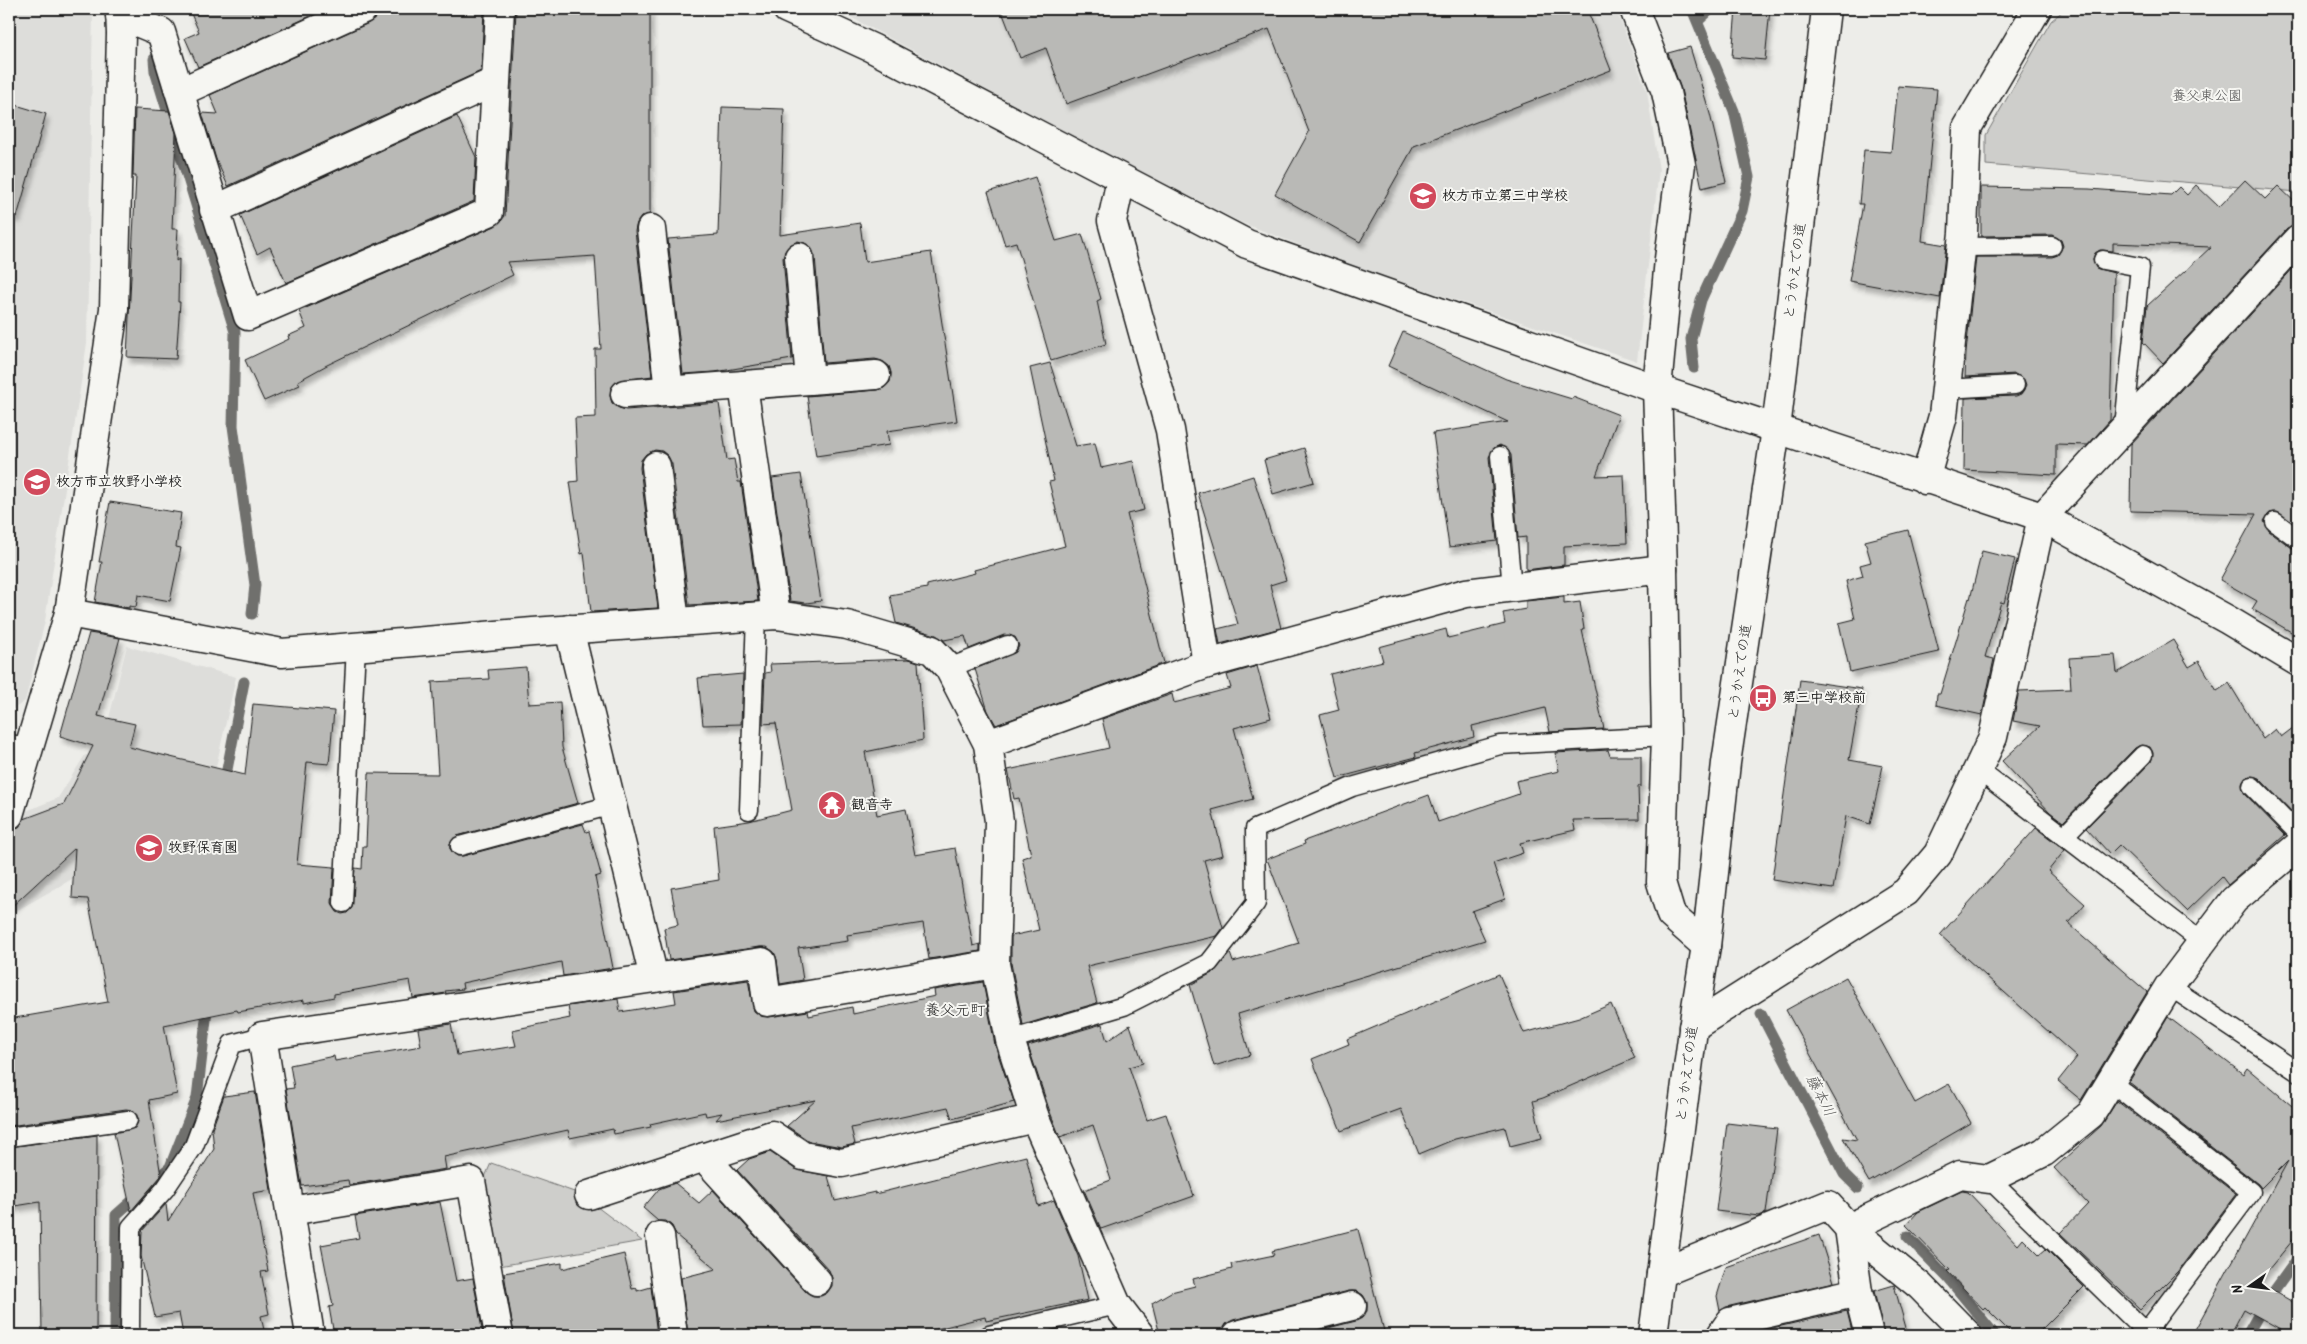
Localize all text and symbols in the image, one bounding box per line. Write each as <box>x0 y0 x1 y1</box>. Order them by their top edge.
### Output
park label: 養父東公園 <box>2172 85 2242 107</box>
school or university icon: 枚方市立第三中学校 <box>1408 181 1438 211</box>
place label: 枚方市立第三中学校 <box>1442 185 1568 207</box>
street label: とうかえでの道 <box>1778 222 1812 320</box>
school or university icon: 枚方市立牧野小学校 <box>22 467 52 497</box>
place label: 枚方市立牧野小学校 <box>56 471 182 493</box>
street label: とうかえでの道 <box>1722 622 1758 722</box>
bus stop icon: 第三中学校前 <box>1748 683 1778 713</box>
place label: 第三中学校前 <box>1782 687 1866 709</box>
temple icon: 観音寺 <box>817 790 847 820</box>
place label: 観音寺 <box>851 794 893 816</box>
school or university icon: 牧野保育園 <box>134 833 164 863</box>
place label: 牧野保育園 <box>168 837 238 859</box>
district label: 養父元町 <box>925 999 986 1023</box>
street label: とうかえでの道 <box>1670 1025 1704 1123</box>
water label: 藤本川 <box>1799 1070 1841 1122</box>
north arrow <box>2224 1262 2274 1312</box>
text: N <box>2227 1282 2250 1296</box>

